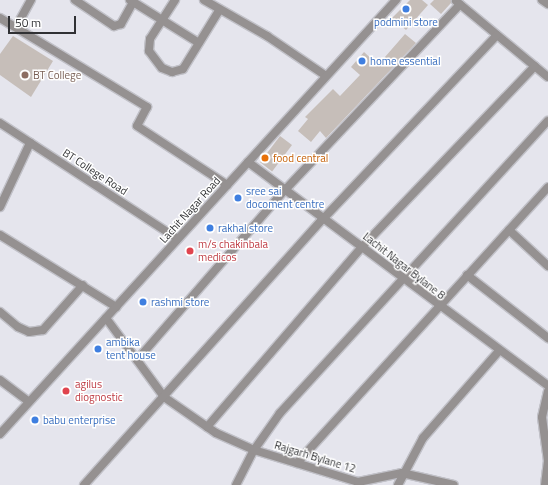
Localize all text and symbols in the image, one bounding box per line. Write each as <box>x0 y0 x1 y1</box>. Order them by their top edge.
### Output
marker: podmini store <box>401 4 411 14</box>
scale bar <box>10 8 78 34</box>
text: 50 m <box>15 13 41 32</box>
place label: podmini store <box>374 15 438 29</box>
place label: home essential <box>370 54 440 68</box>
marker: home essential <box>357 56 367 66</box>
place label: BT College <box>33 68 81 82</box>
marker: BT College <box>20 70 30 80</box>
street label: BT College Road <box>60 146 130 198</box>
place label: food central <box>273 151 328 165</box>
marker: food central <box>260 153 270 163</box>
street label: Lachit Nagar Road <box>157 174 223 246</box>
place label: sree sai docoment centre <box>246 185 324 211</box>
marker: sree sai docoment centre <box>233 193 243 203</box>
place label: rakhal store <box>218 221 273 235</box>
marker: rakhal store <box>205 223 215 233</box>
street label: Lachit Nagar Bylane 8 <box>360 230 448 302</box>
place label: m/s chakinbala medicos <box>198 238 268 264</box>
marker: m/s chakinbala medicos <box>185 246 195 256</box>
place label: rashmi store <box>151 295 209 309</box>
marker: rashmi store <box>138 297 148 307</box>
place label: ambika tent house <box>106 336 156 362</box>
marker: ambika tent house <box>93 344 103 354</box>
place label: agilus diognostic <box>75 378 123 404</box>
marker: agilus diognostic <box>60 385 72 397</box>
place label: babu enterprise <box>43 413 116 427</box>
marker: babu enterprise <box>30 415 40 425</box>
street label: Rajgarh Bylane 12 <box>273 438 357 476</box>

